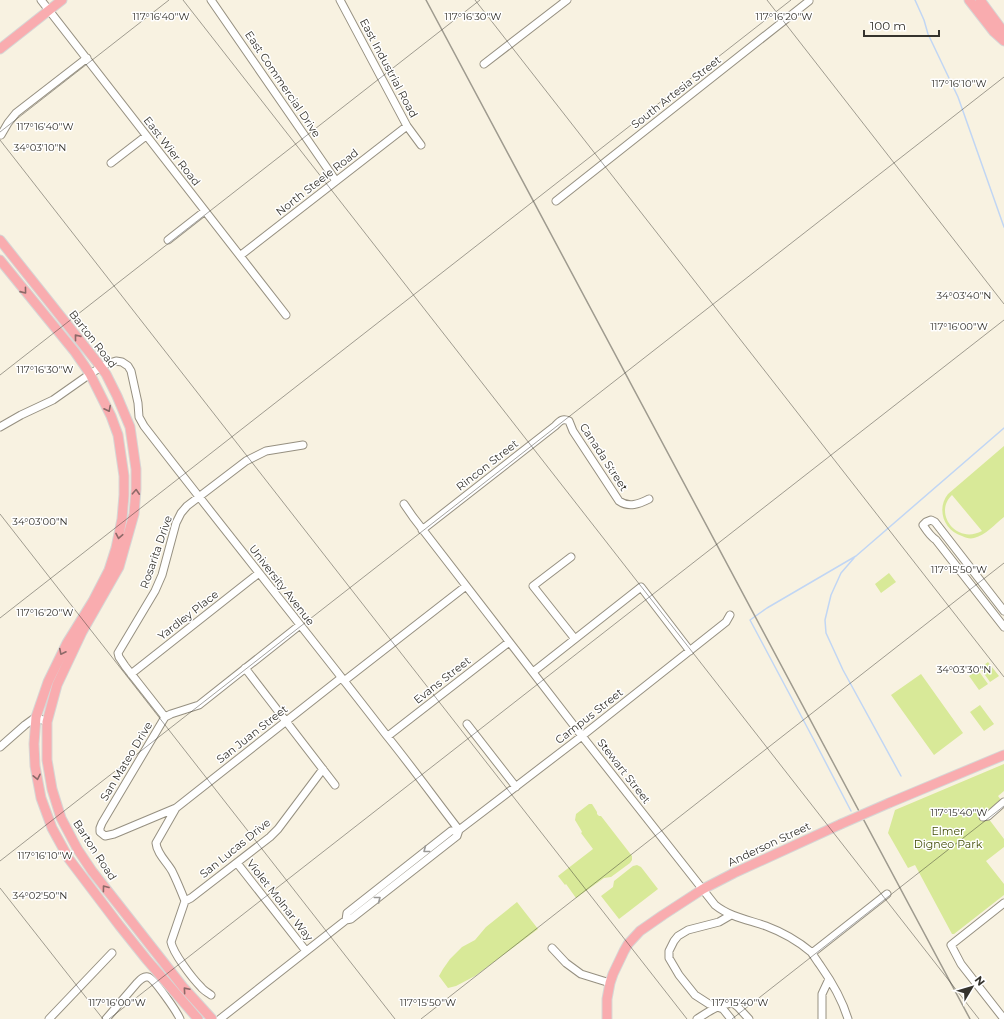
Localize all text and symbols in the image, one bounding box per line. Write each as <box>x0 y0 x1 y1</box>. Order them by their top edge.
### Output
text: 117°16'40"W <box>132 10 190 23</box>
text: 117°16'30"W <box>445 10 501 23</box>
text: 117°16'20"W <box>756 10 812 23</box>
scale bar <box>864 12 939 38</box>
street label: East Industrial Road <box>357 16 421 120</box>
text: 100 m <box>870 18 906 33</box>
street label: East Commercial Drive <box>242 28 324 140</box>
street label: South Artesia Street <box>628 52 724 131</box>
text: 117°16'10"W <box>931 77 987 90</box>
street label: East Wier Road <box>141 114 203 188</box>
text: 117°16'40"W <box>16 120 74 133</box>
text: 34°03'10"N <box>14 141 66 154</box>
street label: North Steele Road <box>273 145 361 219</box>
one-way arrow <box>20 286 27 293</box>
text: 34°03'40"N <box>936 289 992 302</box>
street label: Barton Road <box>66 307 120 371</box>
text: 117°16'00"W <box>930 320 988 333</box>
one-way arrow <box>74 334 81 342</box>
text: 117°16'30"W <box>17 363 73 376</box>
one-way arrow <box>103 405 110 412</box>
street label: Canada Street <box>577 420 631 494</box>
street label: Rincon Street <box>453 436 521 494</box>
one-way arrow <box>131 489 140 495</box>
street label: Rosarita Drive <box>137 513 175 590</box>
text: 34°03'00"N <box>12 515 68 528</box>
one-way arrow <box>115 533 123 539</box>
street label: University Avenue <box>246 542 318 628</box>
text: 117°15'50"W <box>931 563 987 576</box>
street label: Yardley Place <box>155 587 221 643</box>
text: 117°16'20"W <box>17 606 73 619</box>
one-way arrow <box>59 648 67 656</box>
street label: Evans Street <box>411 653 474 707</box>
text: 34°03'30"N <box>937 663 991 676</box>
street label: Campus Street <box>552 685 626 747</box>
street label: San Juan Street <box>214 702 291 766</box>
street label: San Mateo Drive <box>97 718 155 803</box>
street label: Stewart Street <box>594 736 654 807</box>
one-way arrow <box>32 774 40 780</box>
text: 117°15'40"W <box>931 806 987 819</box>
street label: San Lucas Drive <box>197 815 274 881</box>
street label: Barton Road <box>70 817 120 883</box>
street label: Anderson Street <box>725 818 813 869</box>
park label: Elmer Digneo Park <box>914 824 983 851</box>
one-way arrow <box>424 845 431 852</box>
text: 117°16'10"W <box>17 849 73 862</box>
street label: Violet Molnar Way <box>244 856 316 944</box>
one-way arrow <box>103 885 110 892</box>
text: 34°02'50"N <box>13 889 67 902</box>
one-way arrow <box>373 896 380 903</box>
north arrow <box>952 967 992 1007</box>
text: N <box>972 973 988 989</box>
one-way arrow <box>183 987 190 995</box>
text: 117°16'00"W <box>88 996 146 1009</box>
text: 117°15'50"W <box>400 996 456 1009</box>
text: 117°15'40"W <box>712 996 768 1009</box>

